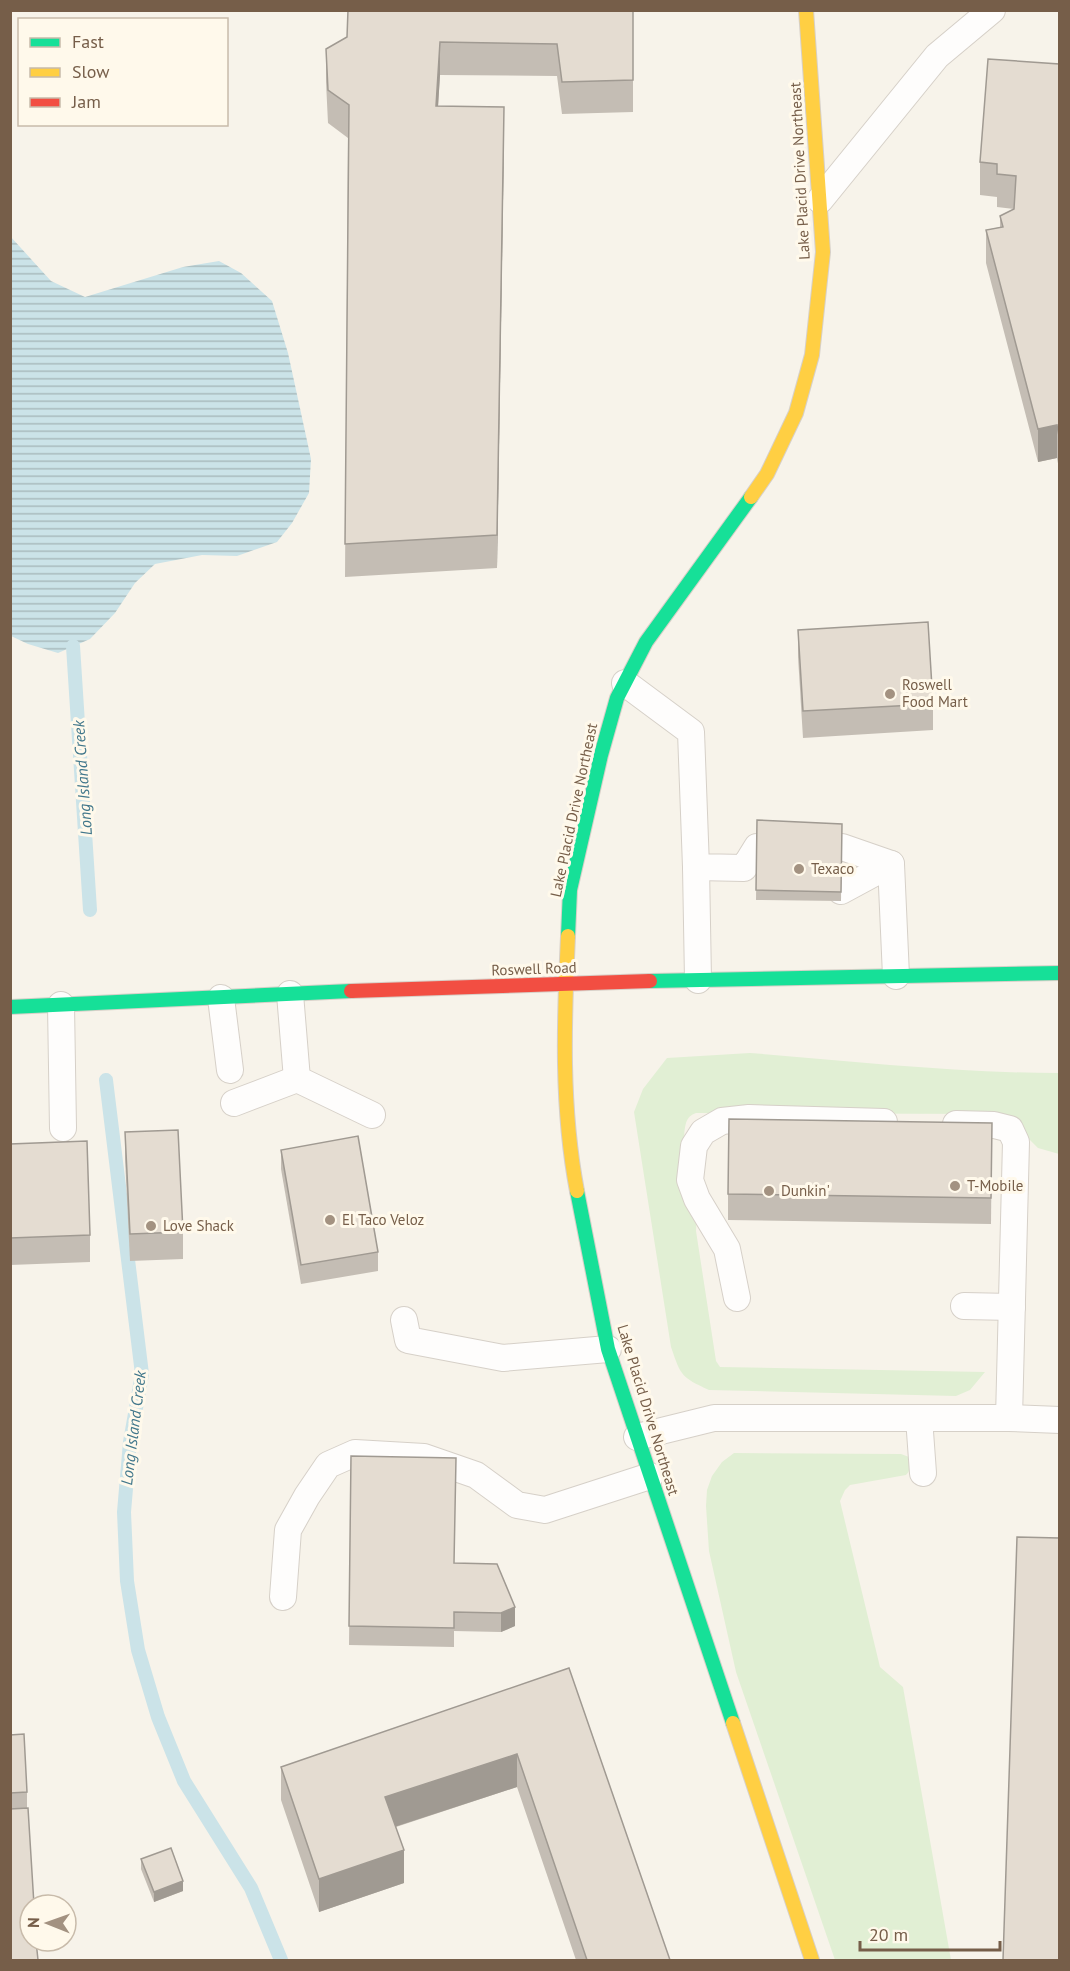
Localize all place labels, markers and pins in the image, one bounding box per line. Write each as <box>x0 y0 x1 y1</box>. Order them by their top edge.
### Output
place label: Roswell Food Mart <box>902 675 968 711</box>
marker: Roswell Food Mart <box>883 687 897 701</box>
place label: Texaco <box>811 859 854 878</box>
marker: Texaco <box>792 862 806 876</box>
place label: T-Mobile <box>967 1176 1024 1195</box>
marker: T-Mobile <box>948 1179 962 1193</box>
place label: Dunkin' <box>781 1181 830 1200</box>
marker: Dunkin' <box>762 1184 776 1198</box>
place label: El Taco Veloz <box>342 1210 424 1229</box>
marker: El Taco Veloz <box>323 1213 337 1227</box>
place label: Love Shack <box>163 1216 235 1235</box>
marker: Love Shack <box>144 1219 158 1233</box>

